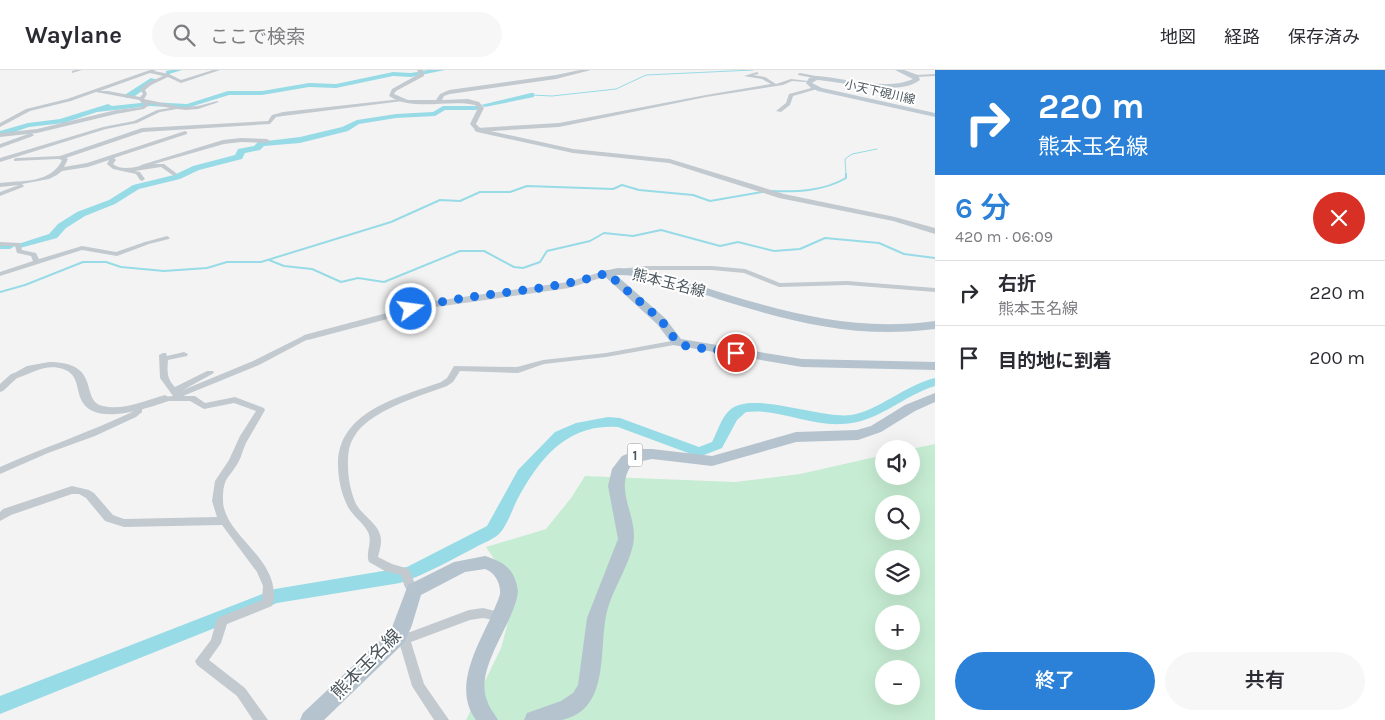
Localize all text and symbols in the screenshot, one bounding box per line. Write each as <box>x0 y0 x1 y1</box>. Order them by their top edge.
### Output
search box <box>152 12 502 57</box>
text: Waylane <box>25 21 122 49</box>
icon: search <box>170 21 198 49</box>
text: ここで検索 <box>210 26 305 48</box>
text: 地図 <box>1160 26 1196 48</box>
text: 経路 <box>1224 26 1260 48</box>
text: 保存済み <box>1288 26 1360 48</box>
street label: 小天下硯川線 <box>843 77 917 107</box>
text: 220 m <box>1038 86 1145 127</box>
icon: right <box>955 90 1020 155</box>
text: 熊本玉名線 <box>1038 134 1148 160</box>
text: 6 分 <box>955 190 1010 226</box>
button: close <box>1313 192 1365 244</box>
text: 420 m · 06:09 <box>955 227 1053 246</box>
street label: 熊本玉名線 <box>630 265 708 301</box>
text: 右折 <box>998 273 1036 295</box>
icon: right <box>955 279 983 307</box>
position arrow <box>384 282 436 334</box>
text: 220 m <box>1309 282 1365 304</box>
text: 熊本玉名線 <box>998 299 1078 318</box>
pin <box>715 332 757 374</box>
icon: arrive <box>722 339 750 367</box>
icon: arrive <box>955 344 983 372</box>
text: 200 m <box>1309 347 1365 369</box>
text: 目的地に到着 <box>998 350 1112 372</box>
map controls <box>875 440 920 705</box>
button: sound <box>875 440 920 485</box>
road number: 1 <box>628 444 642 466</box>
button: search <box>875 495 920 540</box>
button: layers <box>875 550 920 595</box>
button: + <box>875 605 920 650</box>
street label: 熊本玉名線 <box>326 624 406 704</box>
button: 終了 <box>955 652 1155 710</box>
button: 共有 <box>1165 652 1365 710</box>
button: − <box>875 660 920 705</box>

